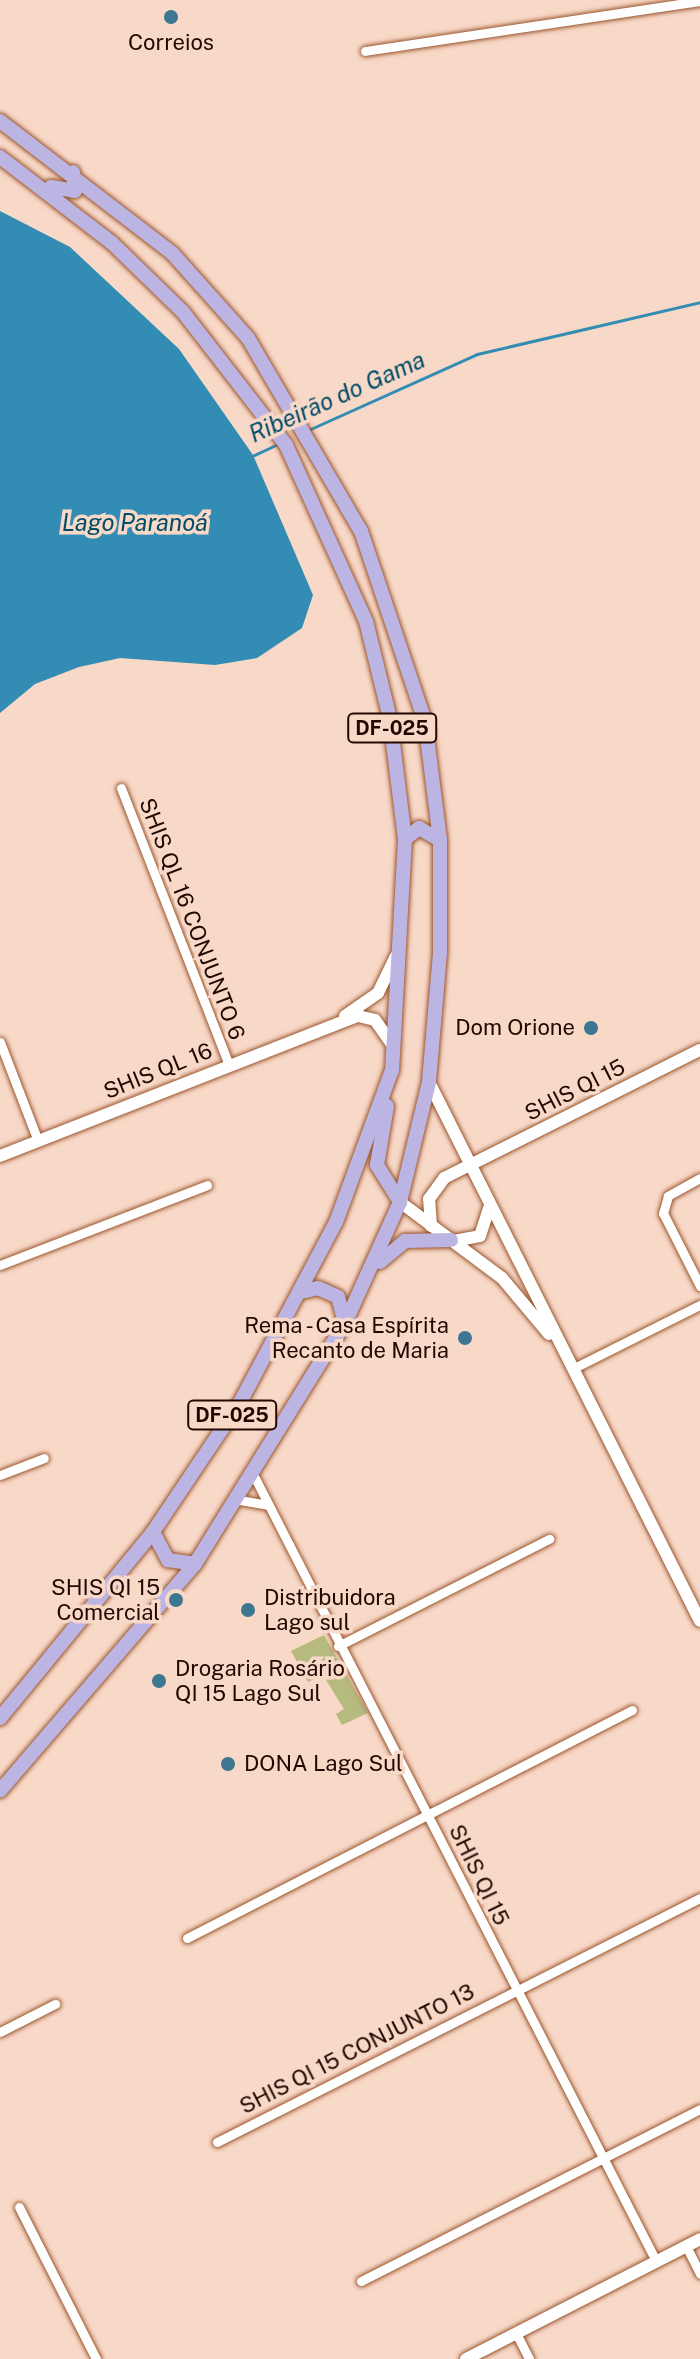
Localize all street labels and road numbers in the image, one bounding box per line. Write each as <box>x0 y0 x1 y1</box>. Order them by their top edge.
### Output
road number: DF-025 <box>346 712 438 744</box>
street label: SHIS QL 16 CONJUNTO 6 <box>134 794 250 1044</box>
street label: SHIS QL 16 <box>100 1037 216 1105</box>
street label: SHIS QI 15 <box>520 1054 630 1126</box>
road number: DF-025 <box>186 1399 278 1431</box>
street label: SHIS QI 15 <box>443 1820 515 1930</box>
street label: SHIS QI 15 CONJUNTO 13 <box>235 1978 479 2120</box>

